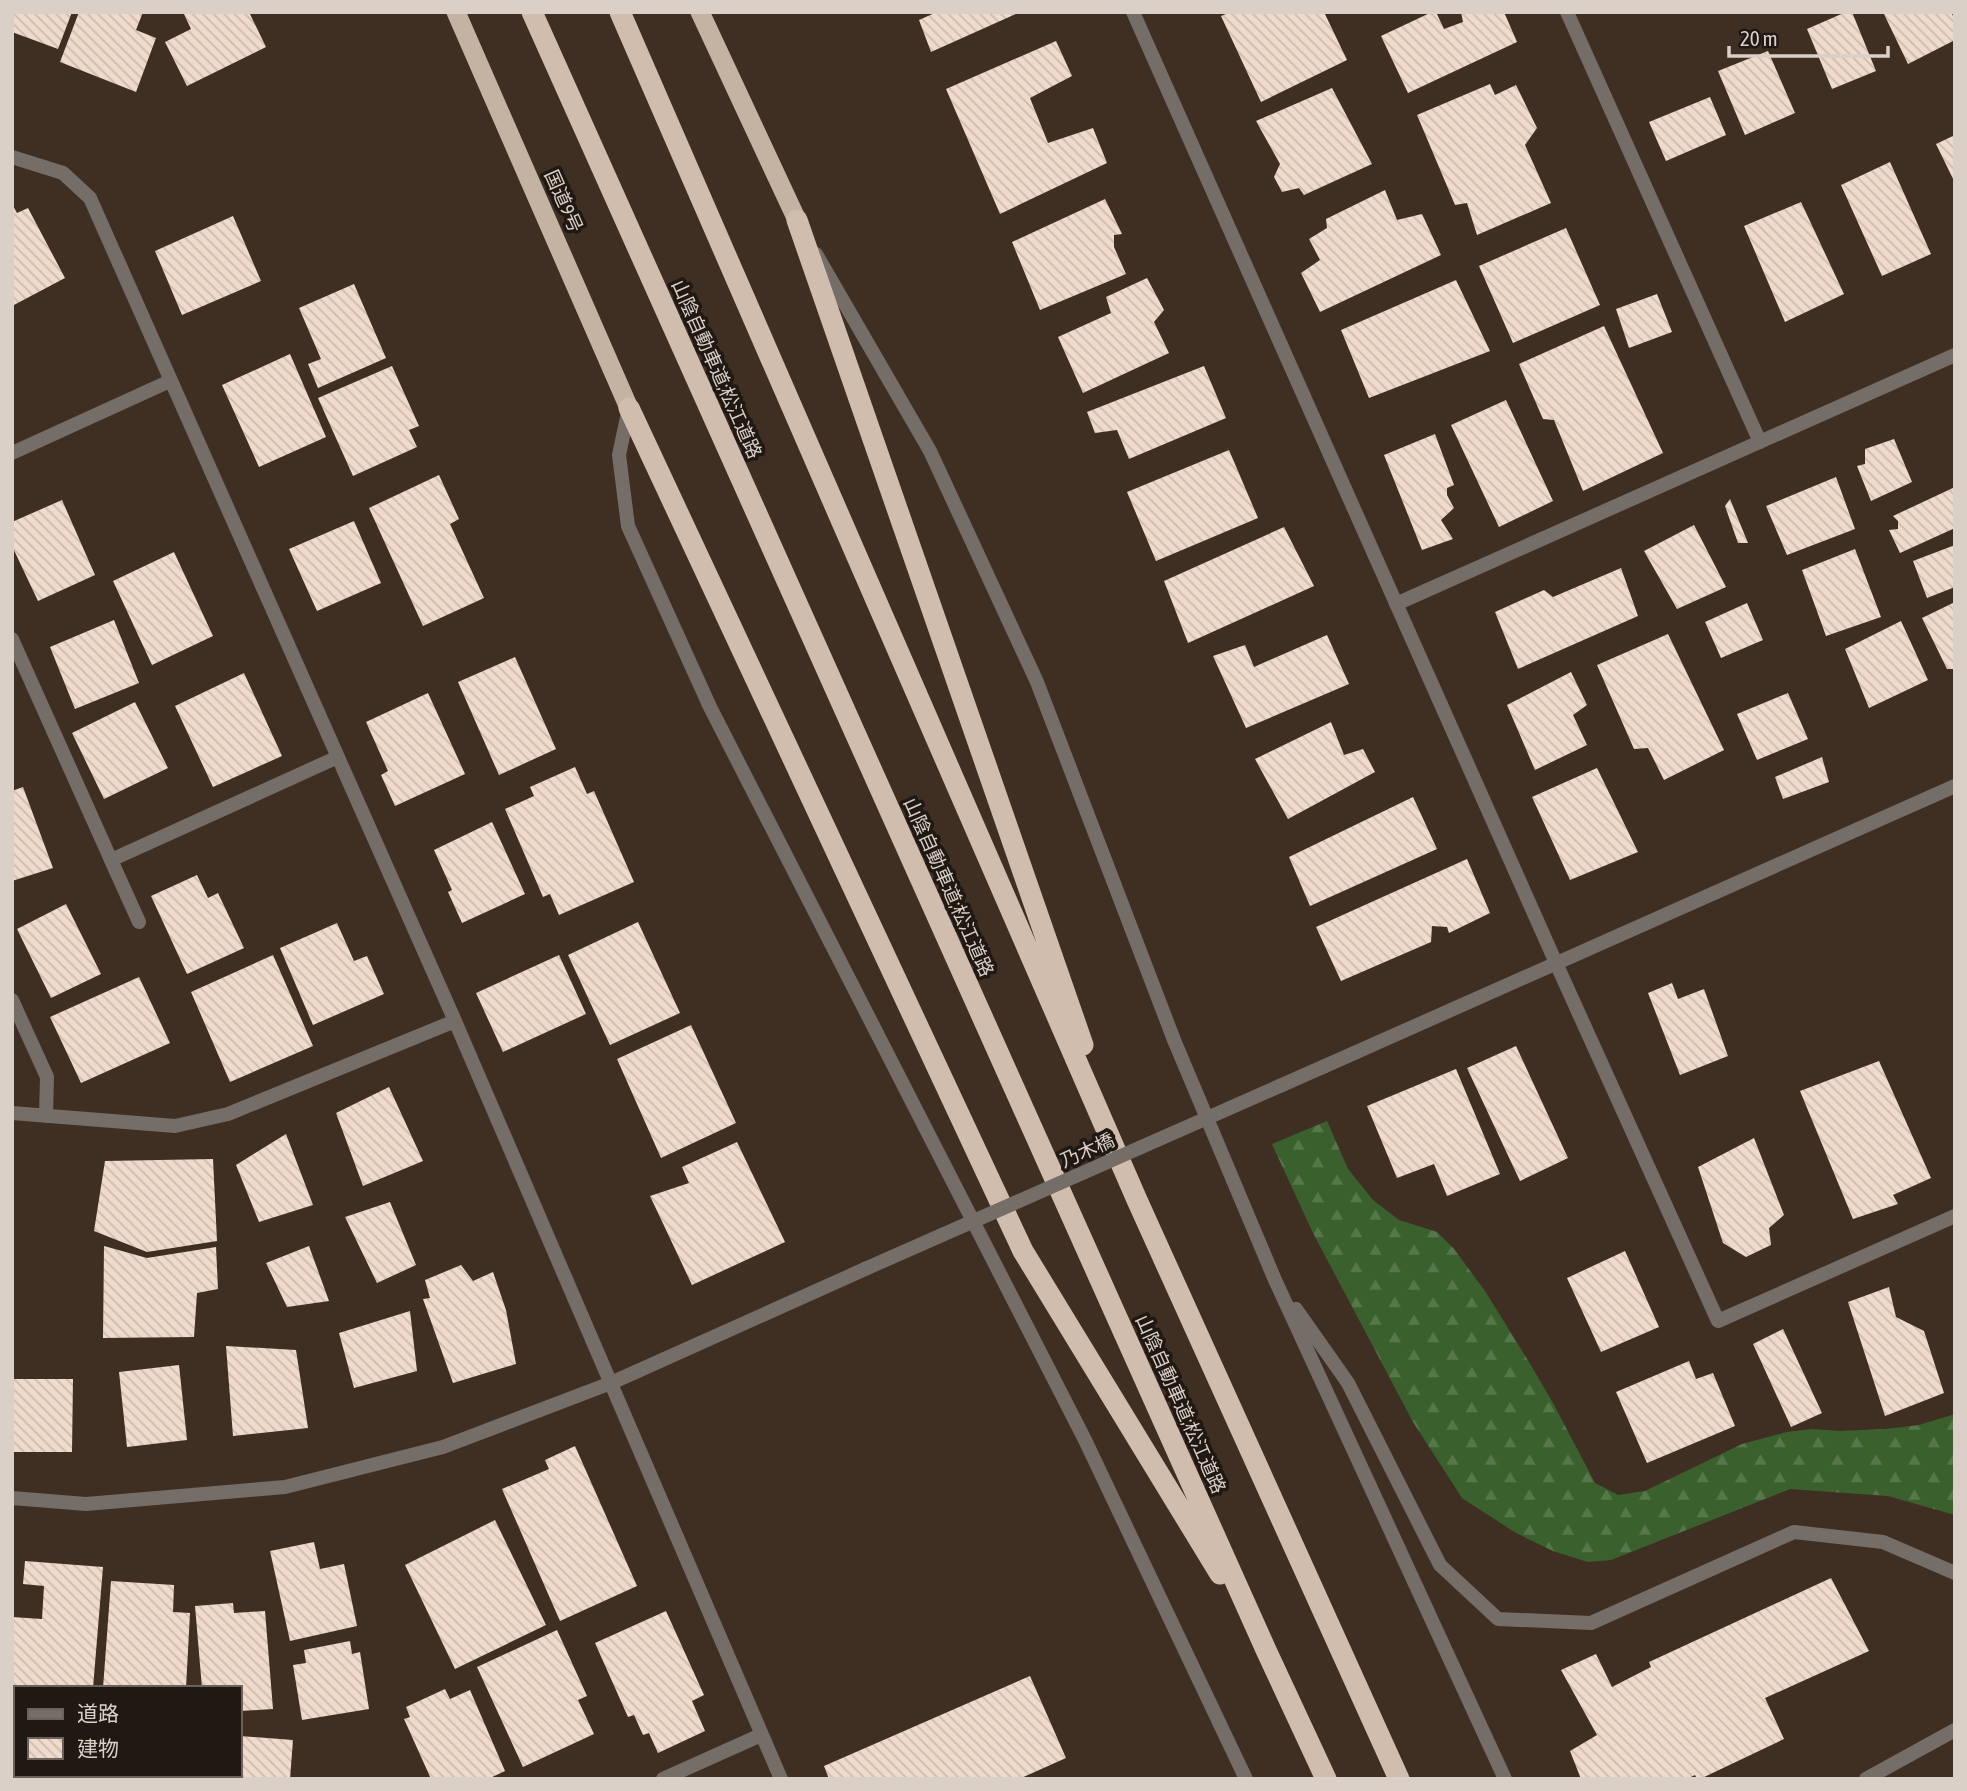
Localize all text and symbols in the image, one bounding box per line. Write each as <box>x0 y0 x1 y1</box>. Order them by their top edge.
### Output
scale bar <box>1729 14 1888 58</box>
text: 20 m <box>1740 26 1778 50</box>
street label: 国道9号 <box>541 166 587 236</box>
street label: 山陰自動車道;松江道路 <box>668 276 766 462</box>
street label: 山陰自動車道;松江道路 <box>900 794 998 980</box>
street label: 乃木橋 <box>1056 1128 1118 1172</box>
street label: 山陰自動車道;松江道路 <box>1132 1311 1230 1497</box>
legend <box>14 1686 242 1777</box>
text: 道路 <box>77 1701 119 1725</box>
text: 建物 <box>77 1736 119 1760</box>

